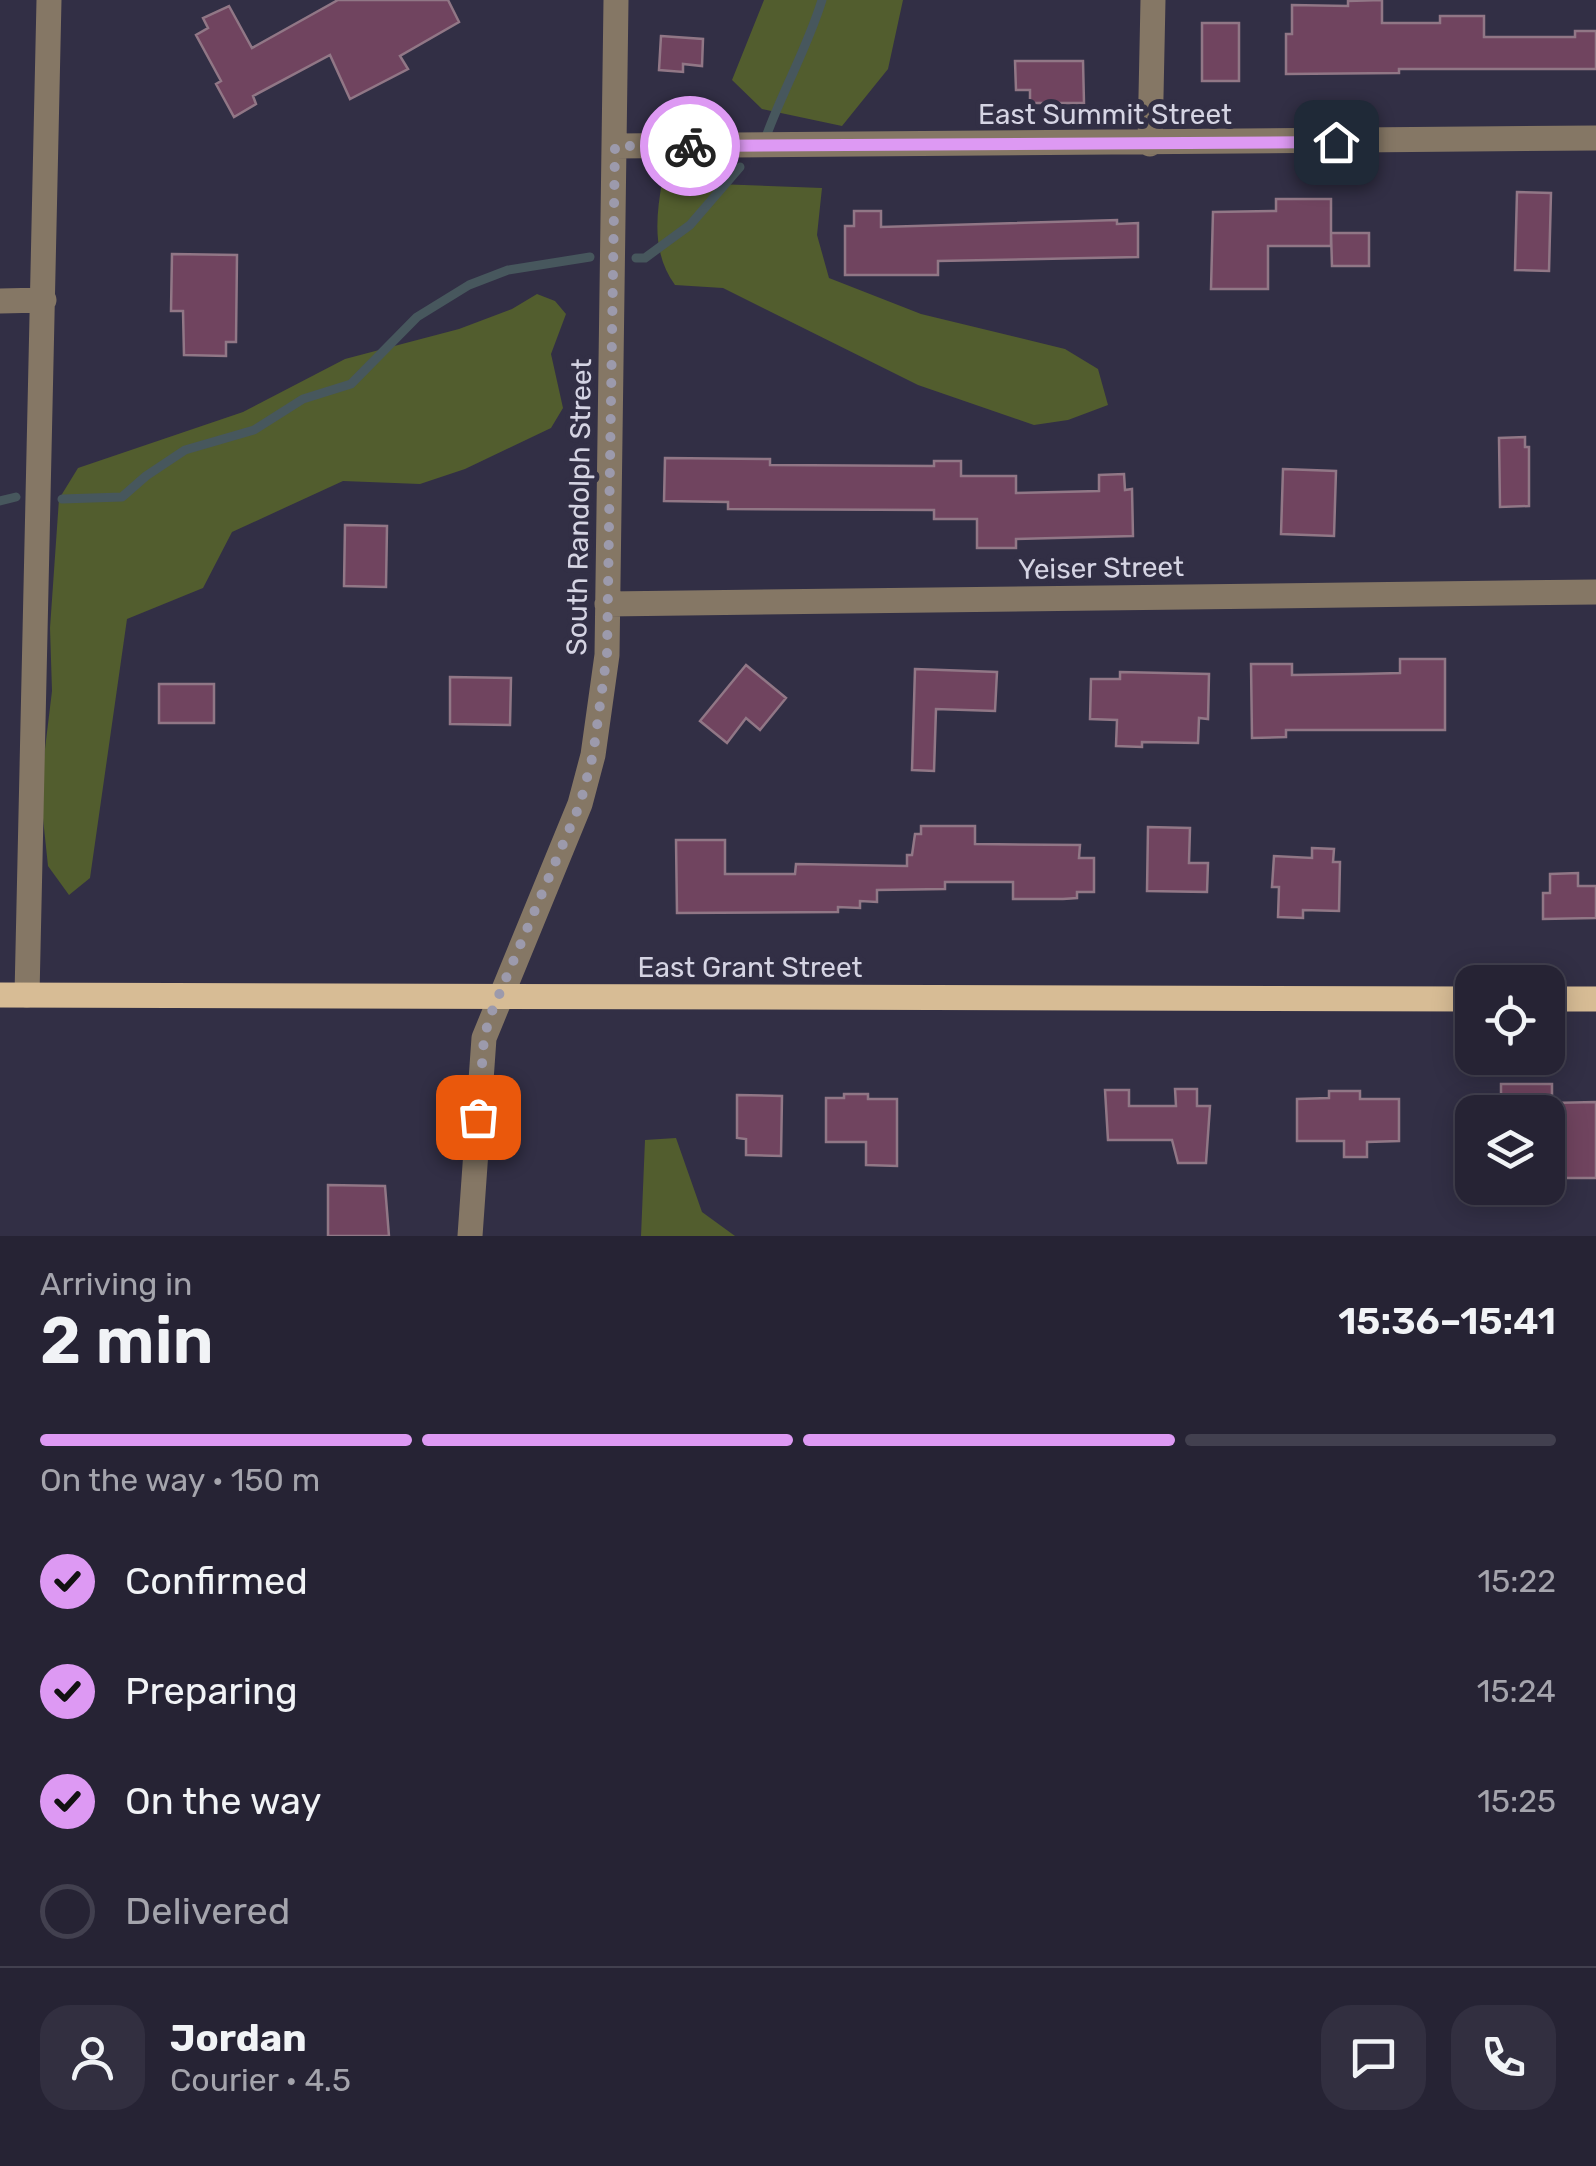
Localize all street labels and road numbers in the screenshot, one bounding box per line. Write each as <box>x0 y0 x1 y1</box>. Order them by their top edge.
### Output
street label: East Summit Street <box>978 98 1232 131</box>
street label: South Randolph Street <box>560 358 598 656</box>
street label: Yeiser Street <box>1018 550 1184 586</box>
street label: East Grant Street <box>638 951 863 984</box>

